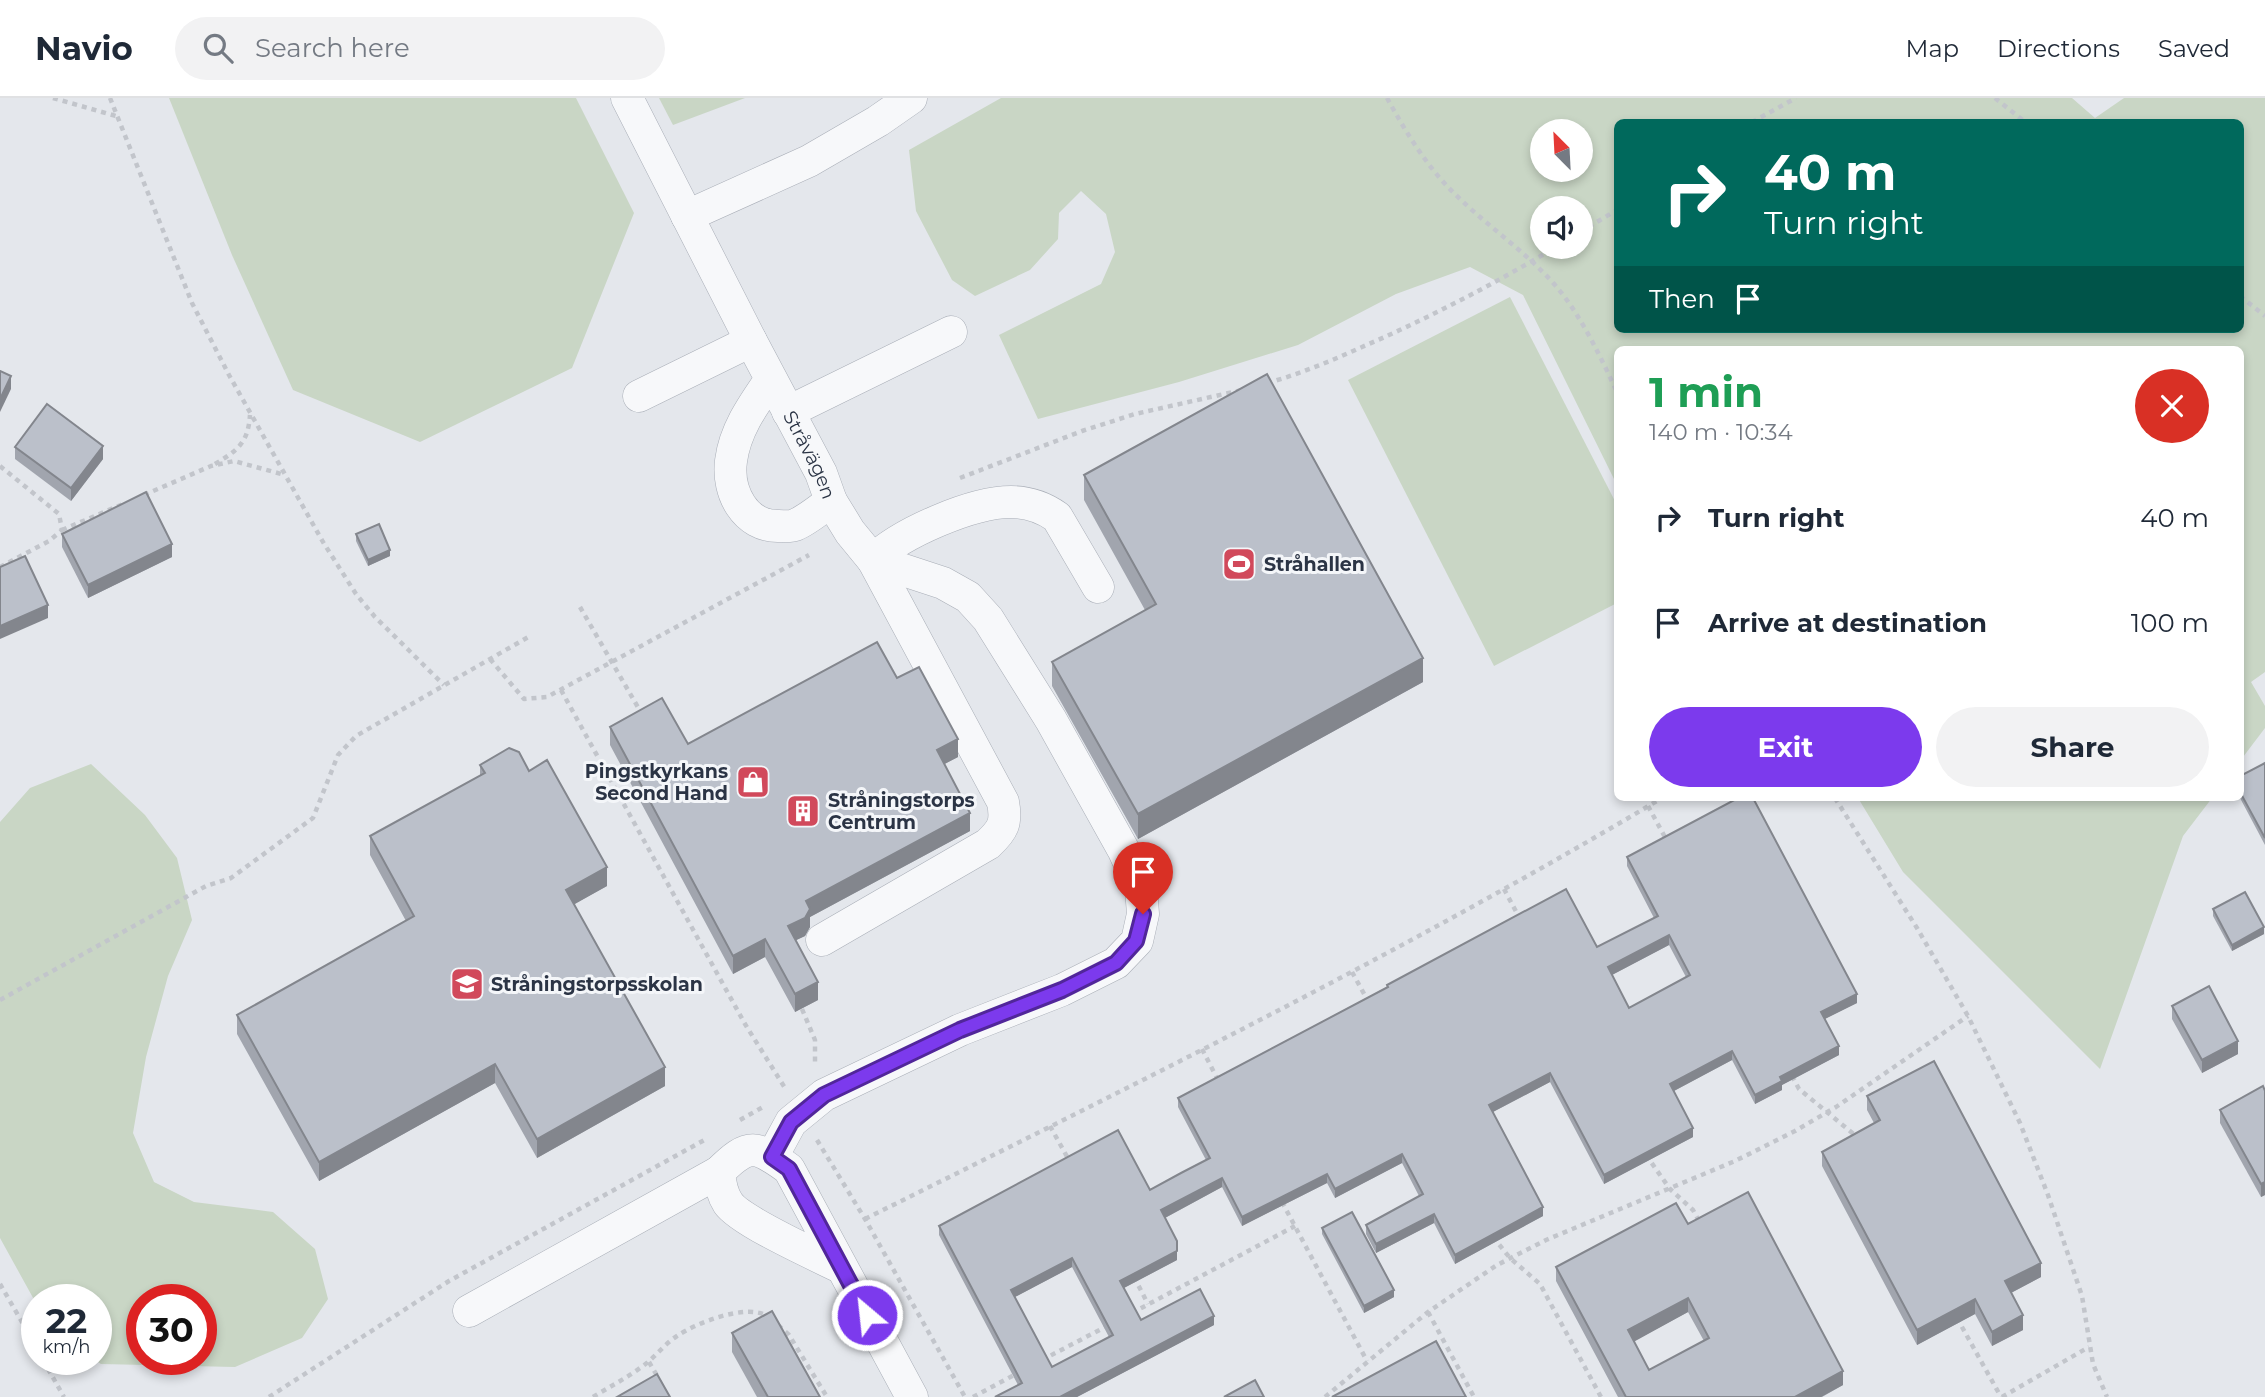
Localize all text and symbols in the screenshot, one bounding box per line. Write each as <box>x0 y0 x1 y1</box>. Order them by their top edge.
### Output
search box <box>175 17 665 80</box>
text: Navio <box>35 28 133 68</box>
icon: search <box>199 29 237 67</box>
text: Search here <box>255 32 410 64</box>
text: Map <box>1906 34 1959 63</box>
text: Directions <box>1997 34 2120 63</box>
text: Saved <box>2158 34 2230 63</box>
north arrow <box>1530 119 1592 182</box>
map controls <box>1530 119 1593 259</box>
text: 40 m <box>1764 143 1896 202</box>
icon: right <box>1649 147 1740 238</box>
button: sound <box>1530 196 1593 259</box>
text: Turn right <box>1764 203 1924 242</box>
icon: arrive <box>1729 280 1767 318</box>
text: Then <box>1649 283 1715 315</box>
text: 1 min <box>1649 366 1763 418</box>
button: close <box>2135 369 2209 443</box>
street label: Stråvägen <box>778 407 841 502</box>
text: 140 m · 10:34 <box>1649 418 1793 446</box>
icon: right <box>1649 499 1687 537</box>
text: Turn right <box>1708 502 1844 534</box>
text: 40 m <box>2140 502 2209 534</box>
sports icon: Stråhallen <box>1220 545 1258 583</box>
place label: Stråhallen <box>1264 553 1365 576</box>
icon: arrive <box>1649 604 1687 642</box>
text: Arrive at destination <box>1708 607 1987 639</box>
text: 100 m <box>2131 607 2209 639</box>
button: Exit <box>1649 707 1922 787</box>
button: Share <box>1936 707 2209 787</box>
place label: Pingstkyrkans Second Hand <box>585 760 728 805</box>
shop icon: Pingstkyrkans Second Hand <box>734 763 772 801</box>
place label: Stråningstorps Centrum <box>828 789 975 834</box>
building icon: Stråningstorps Centrum <box>784 792 822 830</box>
pin <box>1113 842 1173 914</box>
icon: arrive <box>1124 853 1162 891</box>
school or university icon: Stråningstorpsskolan <box>448 965 486 1003</box>
place label: Stråningstorpsskolan <box>491 973 703 996</box>
position arrow <box>830 1278 904 1352</box>
speed limit sign: 30 <box>126 1284 217 1375</box>
text: 22 <box>46 1299 87 1342</box>
text: km/h <box>42 1336 91 1358</box>

